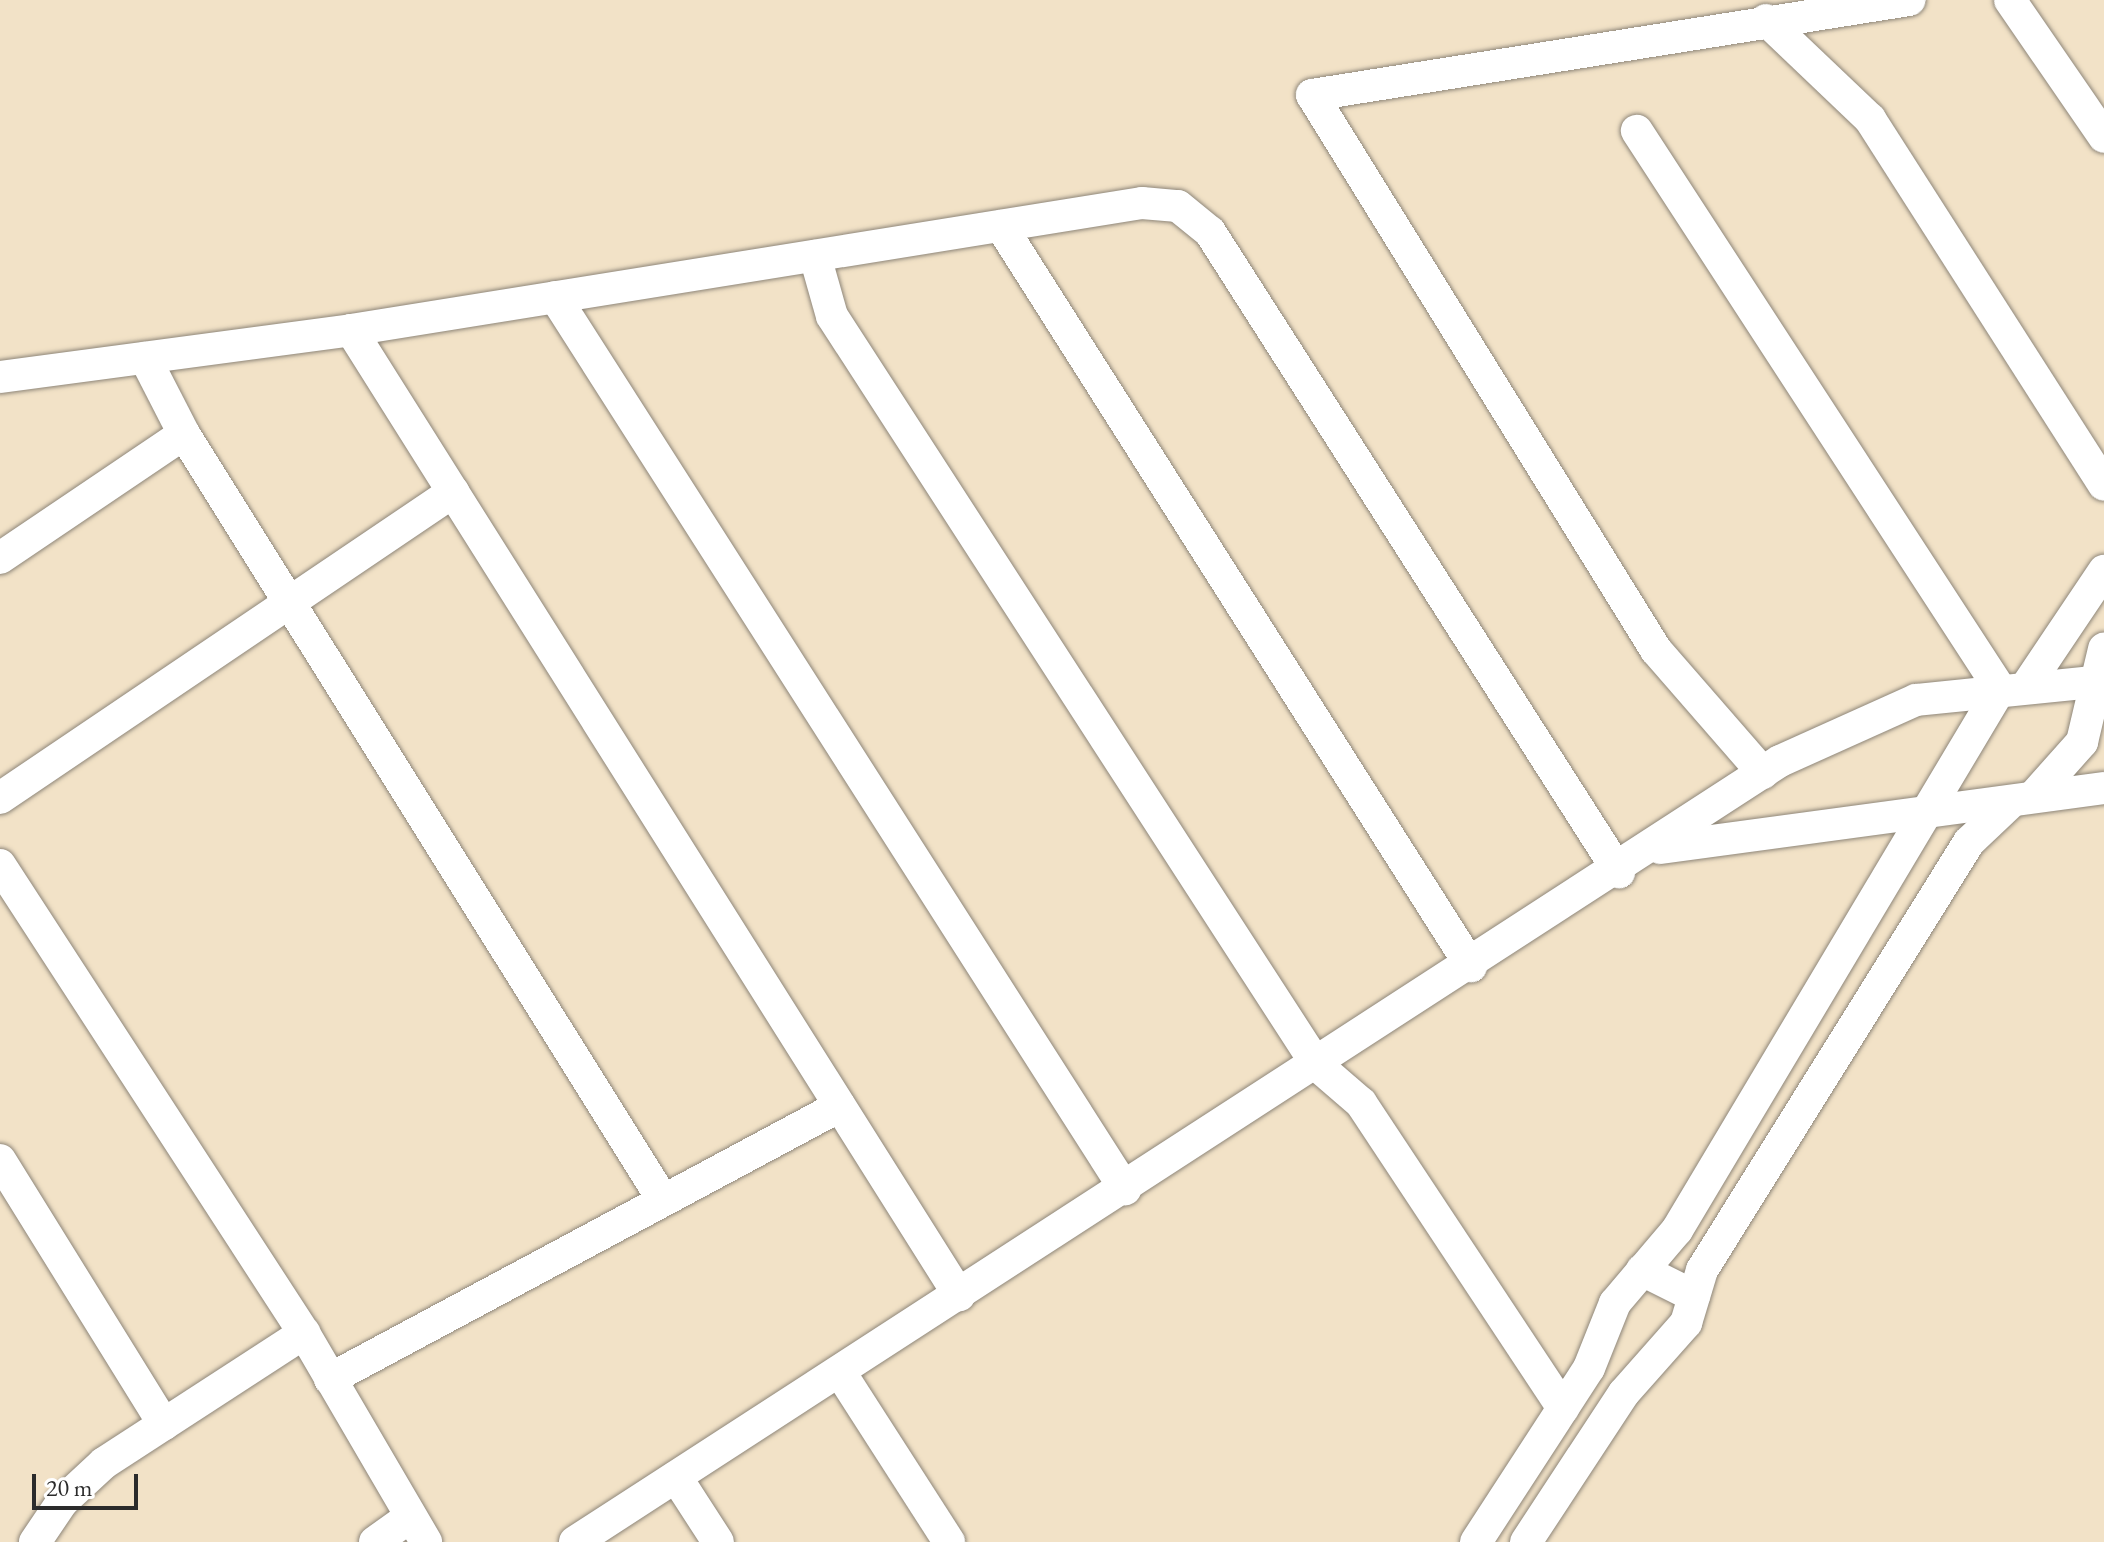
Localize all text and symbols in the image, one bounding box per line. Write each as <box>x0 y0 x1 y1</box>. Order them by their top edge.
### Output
scale bar <box>36 1458 142 1508</box>
text: 20 m <box>46 1472 93 1503</box>

